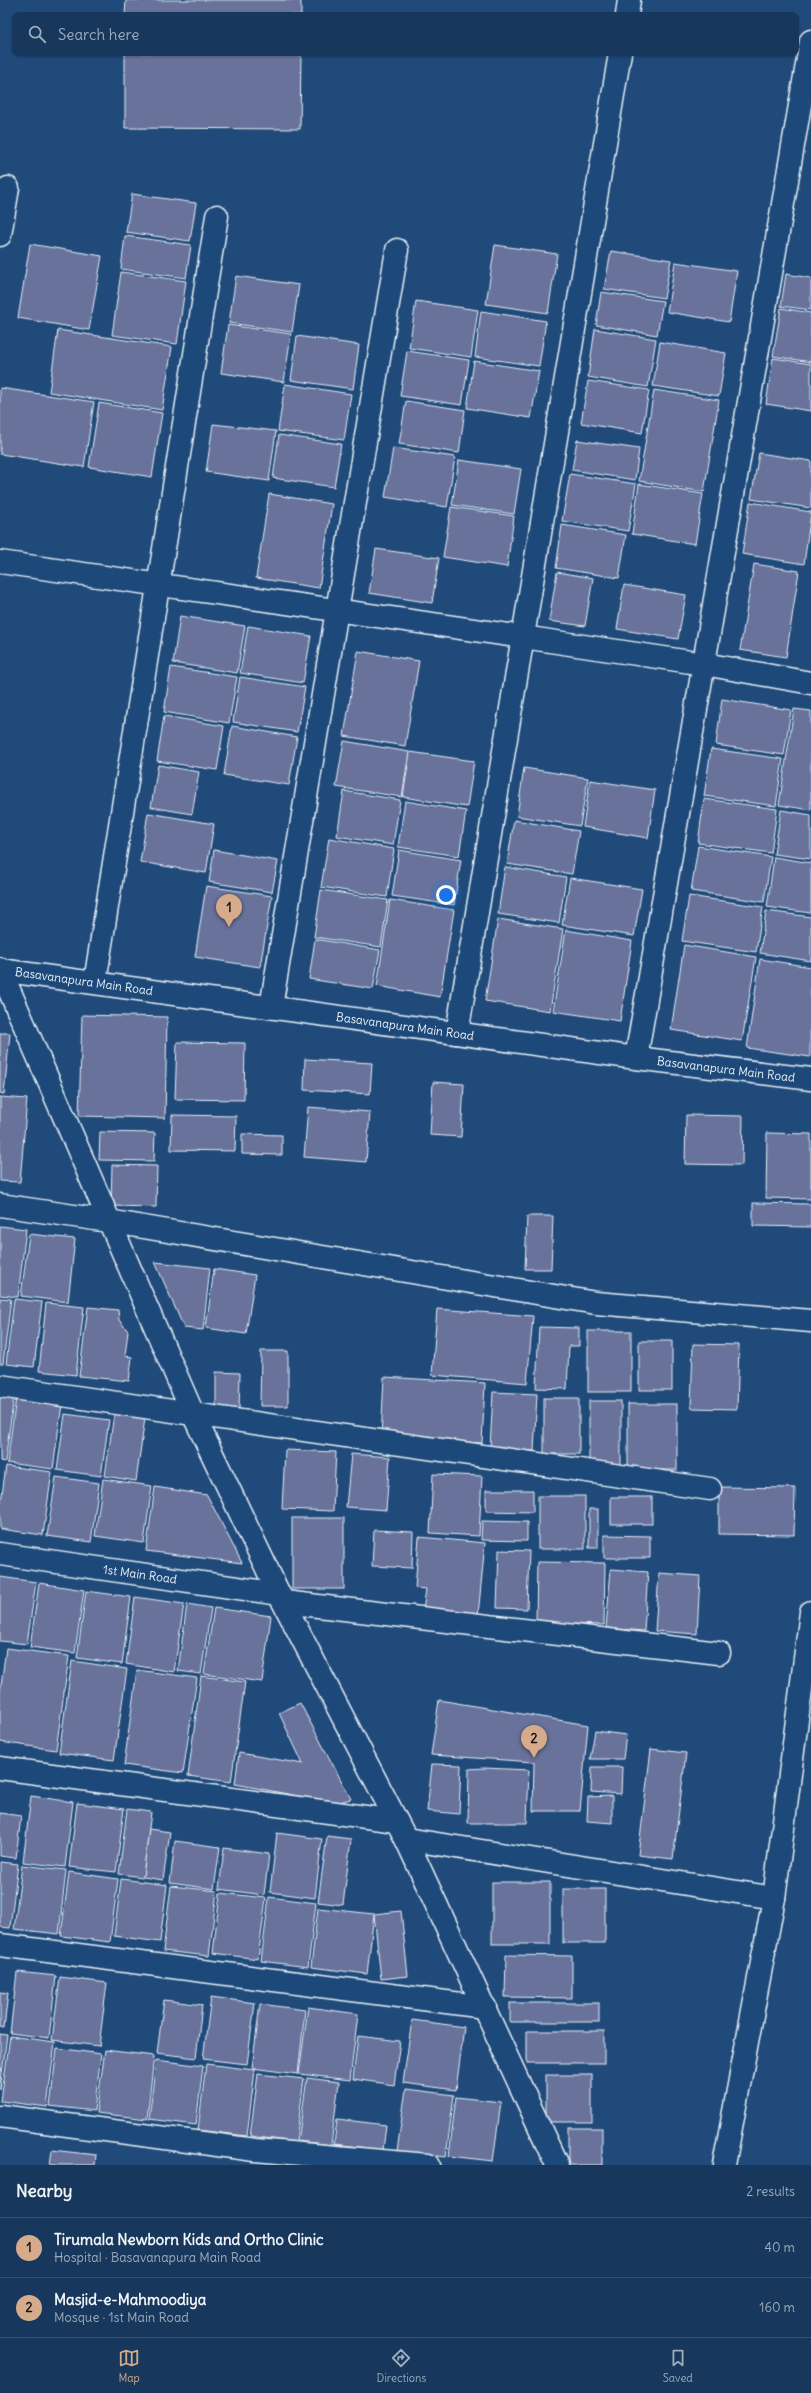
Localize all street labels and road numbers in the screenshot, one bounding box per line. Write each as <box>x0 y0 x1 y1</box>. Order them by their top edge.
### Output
street label: Basavanapura Main Road <box>14 964 154 998</box>
street label: Basavanapura Main Road <box>335 1009 475 1043</box>
street label: Basavanapura Main Road <box>656 1053 796 1085</box>
street label: 1st Main Road <box>102 1561 178 1587</box>

